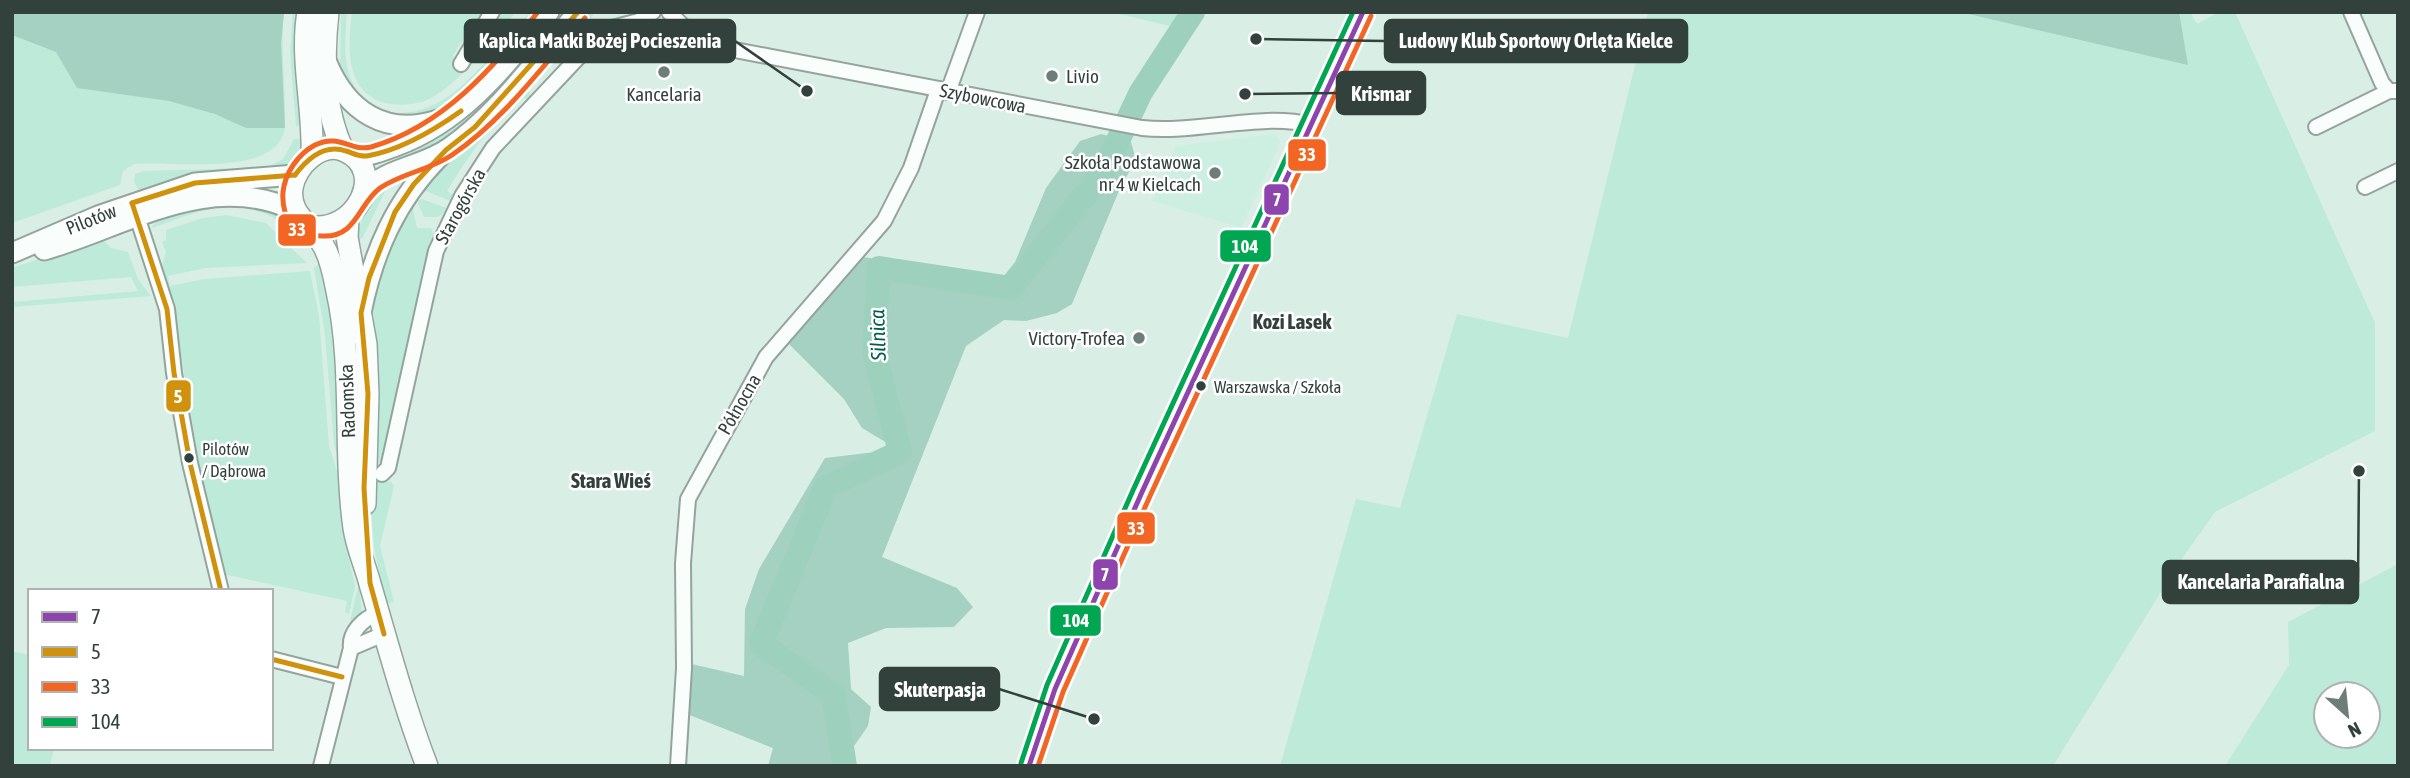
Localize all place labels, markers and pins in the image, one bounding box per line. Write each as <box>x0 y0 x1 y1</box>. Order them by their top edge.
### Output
callout: Kaplica Matki Bożej Pocieszenia <box>465 20 735 62</box>
callout: Ludowy Klub Sportowy Orlęta Kielce <box>1385 20 1687 62</box>
marker: Kancelaria <box>656 64 672 80</box>
place label: Livio <box>1066 65 1099 87</box>
marker: Livio <box>1044 68 1060 84</box>
callout: Krismar <box>1337 72 1425 114</box>
place label: Kancelaria <box>626 83 702 105</box>
place label: Szkoła Podstawowa nr 4 w Kielcach <box>1065 151 1201 195</box>
marker: Szkoła Podstawowa nr 4 w Kielcach <box>1207 165 1223 181</box>
place label: Victory-Trofea <box>1028 327 1125 349</box>
marker: Victory-Trofea <box>1131 330 1147 346</box>
place label: Warszawska / Szkoła <box>1214 377 1342 397</box>
marker: Warszawska / Szkoła <box>1194 379 1208 393</box>
place label: Pilotów / Dąbrowa <box>202 439 266 481</box>
marker: Pilotów / Dąbrowa <box>182 451 196 465</box>
callout: Kancelaria Parafialna <box>2163 561 2358 603</box>
callout: Skuterpasja <box>880 668 999 710</box>

